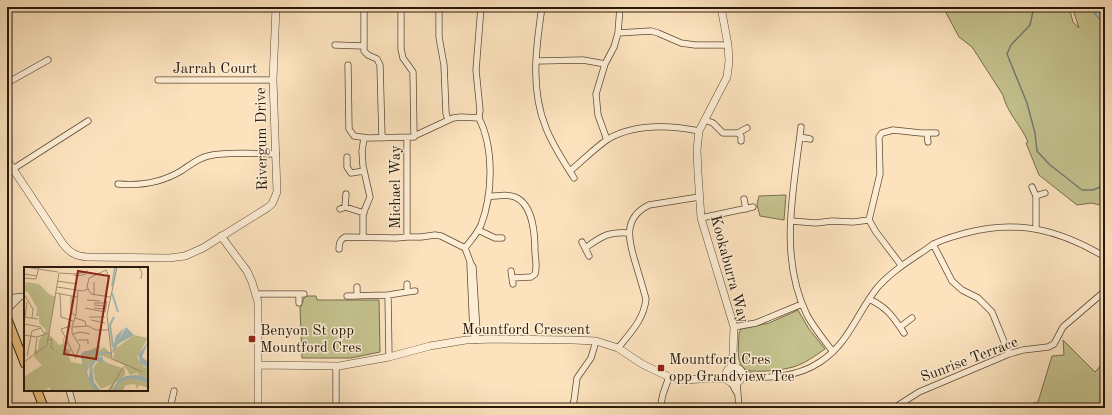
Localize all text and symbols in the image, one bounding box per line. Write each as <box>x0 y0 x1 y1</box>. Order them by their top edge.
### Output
street label: Jarrah Court <box>173 62 257 77</box>
street label: Rivergum Drive <box>254 87 271 191</box>
street label: Michael Way <box>389 145 404 229</box>
street label: Kookaburra Way <box>707 214 750 325</box>
inset map <box>24 267 148 391</box>
street label: Mountford Crescent <box>462 323 590 338</box>
place label: Benyon St opp Mountford Cres <box>260 324 362 356</box>
marker: Benyon St opp Mountford Cres <box>247 334 257 344</box>
street label: Sunrise Terrace <box>919 335 1020 386</box>
place label: Mountford Cres opp Grandview Tce <box>669 353 794 385</box>
marker: Mountford Cres opp Grandview Tce <box>656 363 666 373</box>

